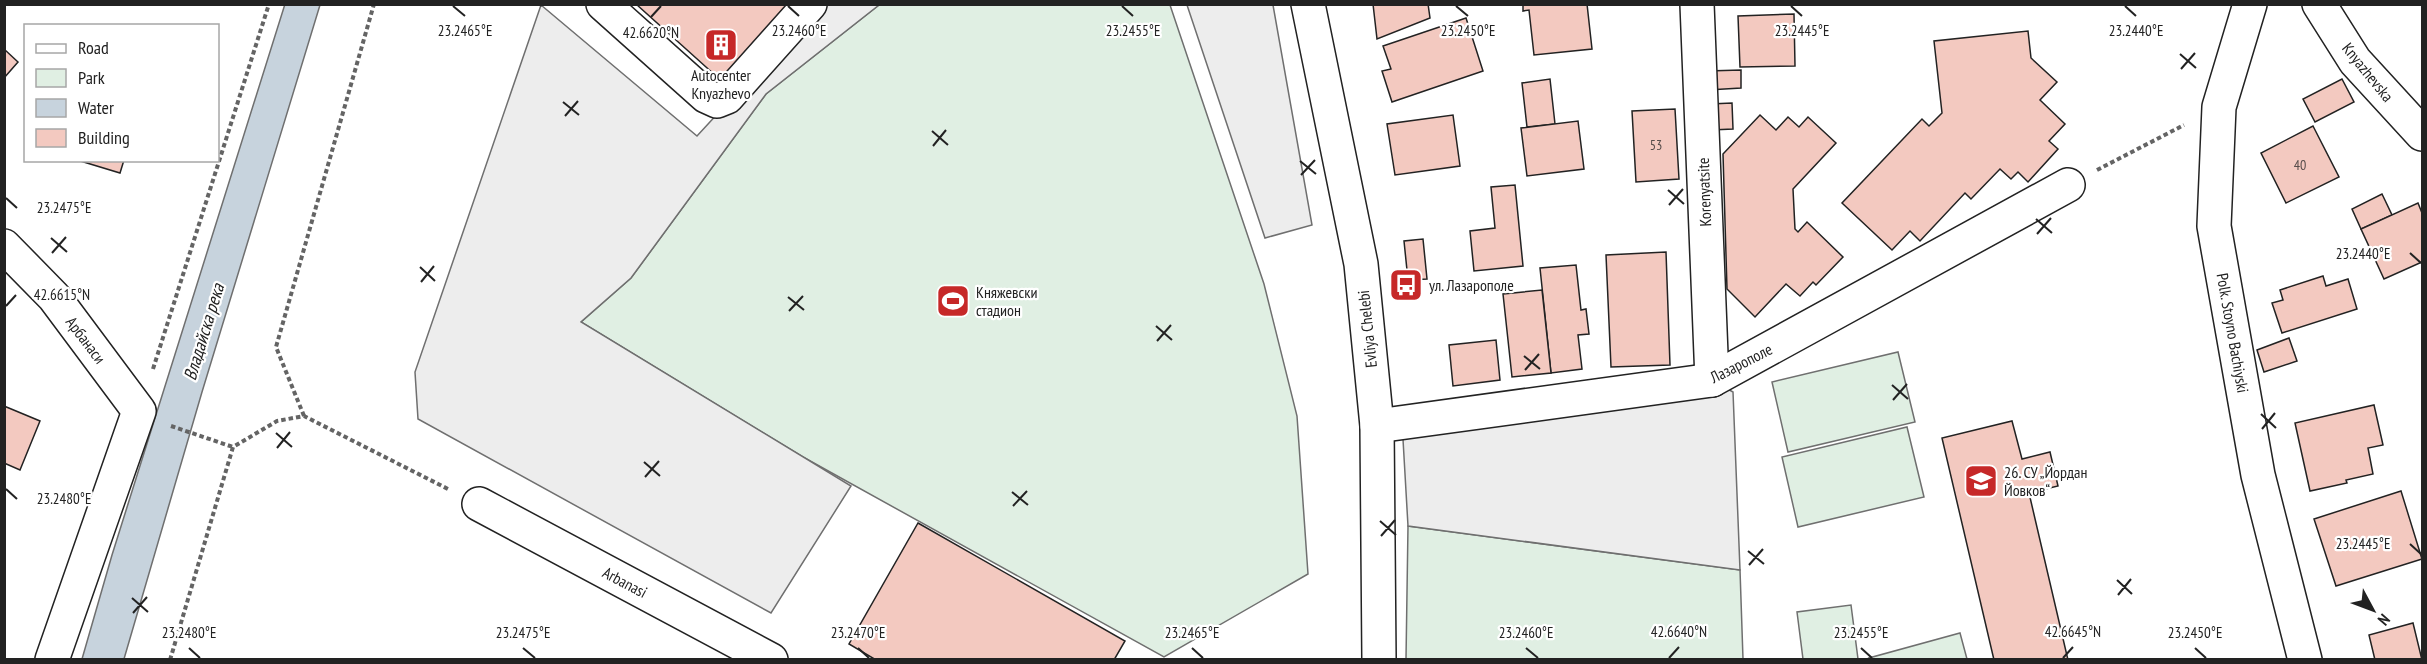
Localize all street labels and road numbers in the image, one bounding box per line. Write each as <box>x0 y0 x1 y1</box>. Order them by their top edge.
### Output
street label: Knyazhevska <box>2338 38 2398 106</box>
street label: Korenyatsite <box>1693 157 1715 227</box>
street label: Polk. Stoyno Bachiyski <box>2213 272 2253 394</box>
street label: Evliya Chelebi <box>1353 289 1381 369</box>
street label: Арбанаси <box>62 312 110 368</box>
street label: Лазарополе <box>1706 339 1775 388</box>
street label: Arbanasi <box>599 562 651 602</box>

